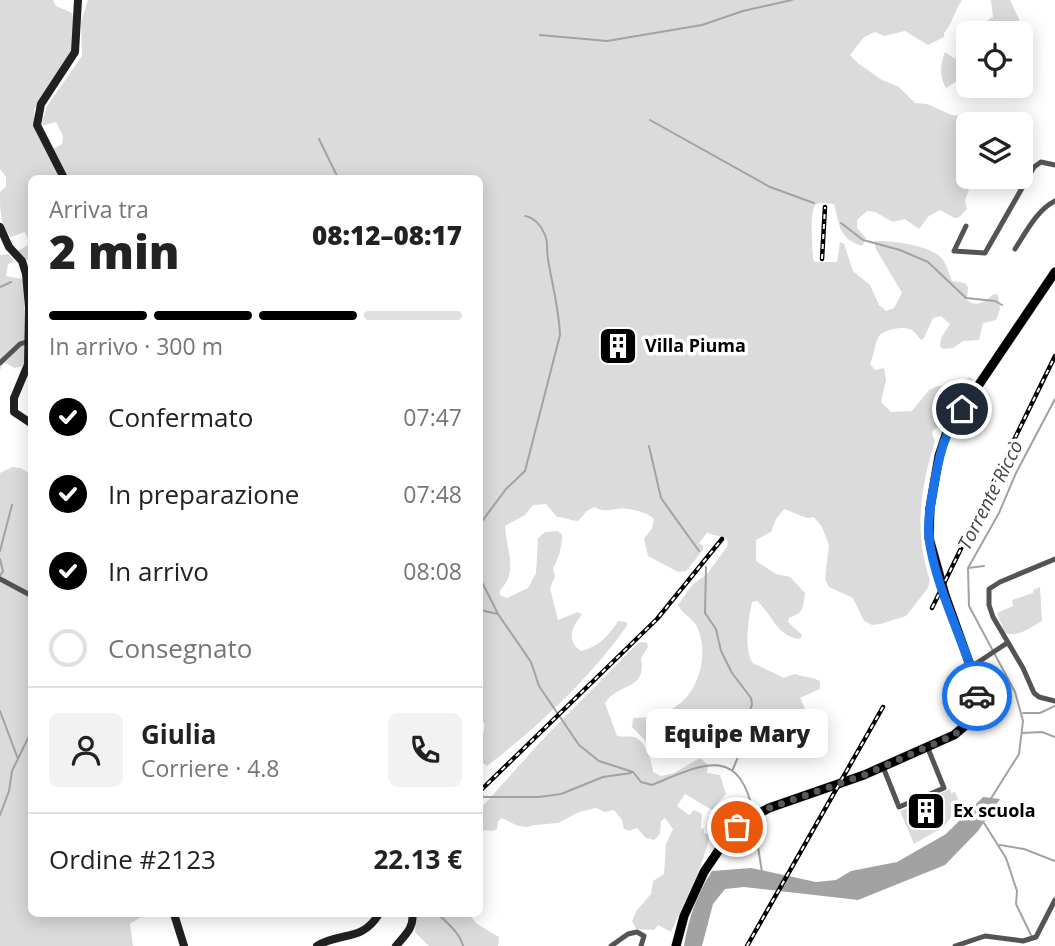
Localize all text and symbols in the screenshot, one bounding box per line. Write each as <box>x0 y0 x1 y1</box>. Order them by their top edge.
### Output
map controls <box>956 21 1033 189</box>
button: locate <box>956 21 1033 98</box>
button: layers <box>956 112 1033 189</box>
text: Arriva tra <box>49 193 149 225</box>
text: 08:12–08:17 <box>312 217 462 253</box>
text: 2 min <box>49 220 180 282</box>
building icon: Villa Piuma <box>597 325 639 367</box>
text: In arrivo · 300 m <box>49 330 223 362</box>
place label: Villa Piuma <box>645 333 746 357</box>
pin <box>932 379 992 439</box>
icon: home <box>943 390 981 428</box>
icon: check <box>49 398 87 436</box>
text: Confermato <box>108 399 253 435</box>
text: 07:47 <box>403 401 462 433</box>
water label: Torrente Riccò <box>951 436 1029 554</box>
icon: check <box>49 475 87 513</box>
text: In preparazione <box>108 476 299 512</box>
text: 07:48 <box>403 478 462 510</box>
icon: check <box>49 552 87 590</box>
text: In arrivo <box>108 553 209 589</box>
text: 08:08 <box>403 555 462 587</box>
text: Consegnato <box>108 630 252 666</box>
courier <box>942 661 1012 731</box>
icon: car <box>958 677 996 715</box>
callout: Equipe Mary <box>646 708 828 757</box>
button: person <box>49 713 123 787</box>
button: phone <box>388 713 462 787</box>
text: Giulia <box>141 716 216 752</box>
text: Equipe Mary <box>664 717 810 749</box>
text: Corriere · 4.8 <box>141 752 280 784</box>
building icon: Ex scuola <box>905 790 947 832</box>
pin <box>707 797 767 857</box>
place label: Ex scuola <box>953 798 1036 822</box>
icon: bag <box>718 808 756 846</box>
text: Ordine #2123 <box>49 841 216 877</box>
text: 22.13 € <box>374 841 462 877</box>

